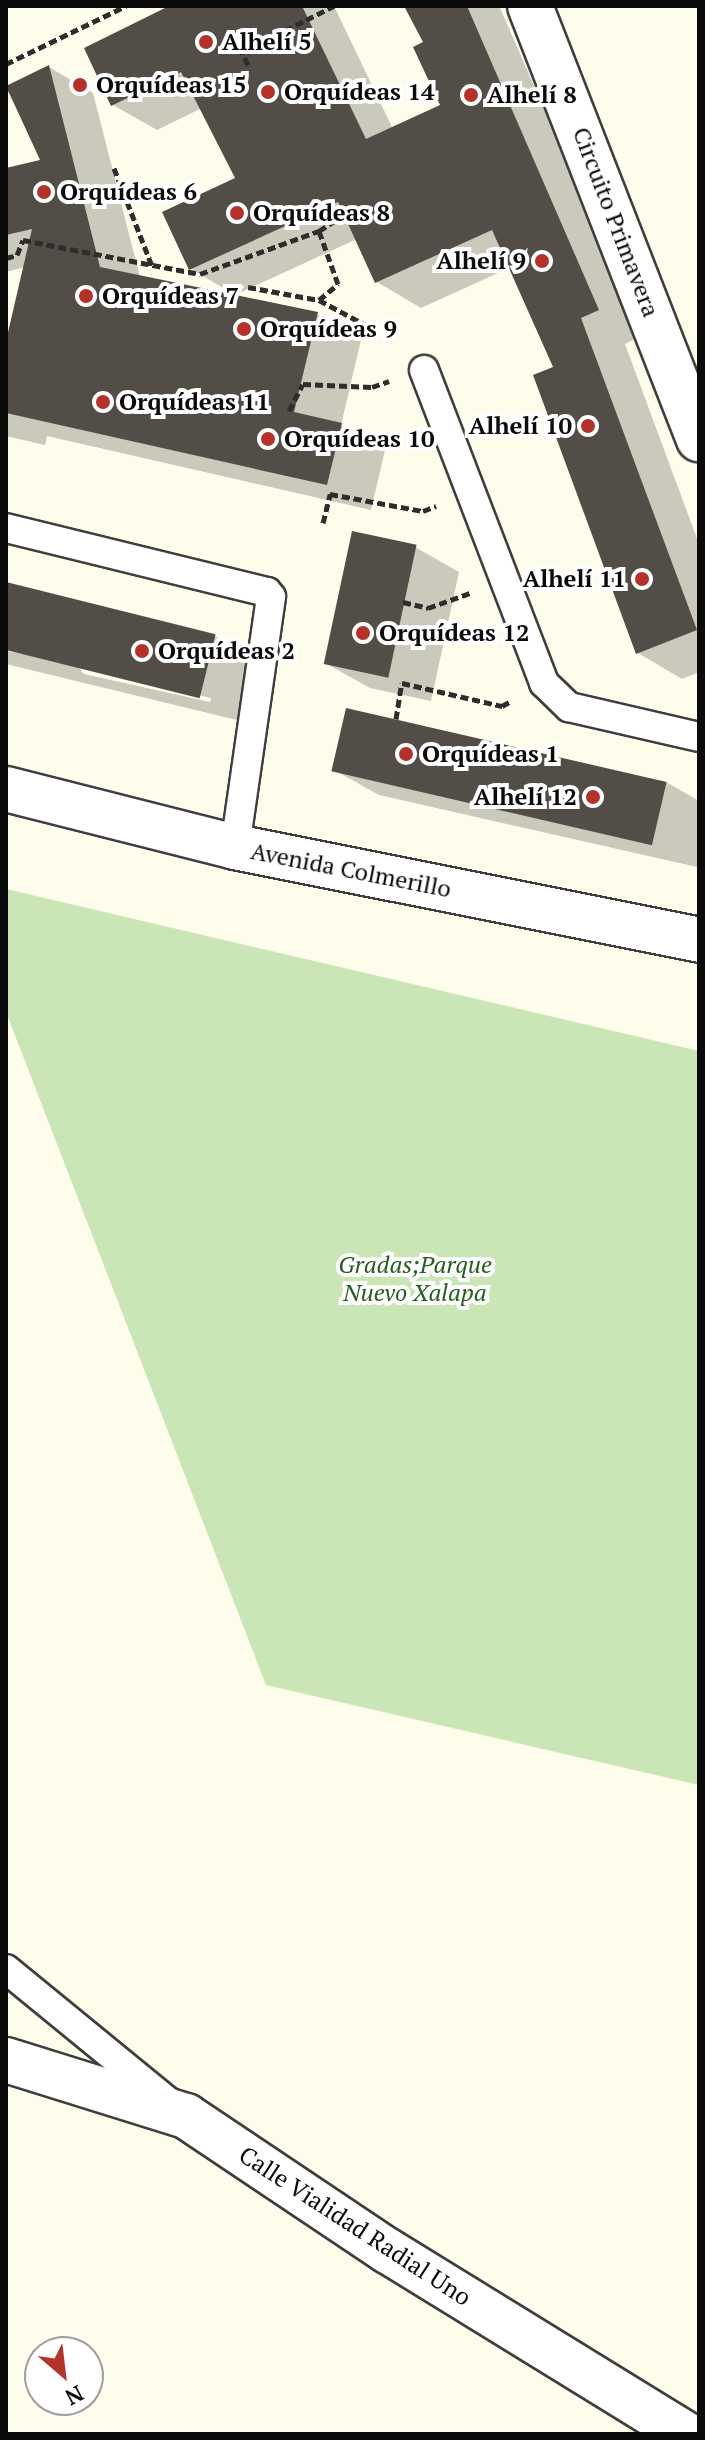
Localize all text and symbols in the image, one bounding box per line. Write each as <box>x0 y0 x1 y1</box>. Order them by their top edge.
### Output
place label: Alhelí 5 <box>222 28 312 56</box>
marker: Alhelí 5 <box>197 33 215 51</box>
place label: Orquídeas 15 <box>96 71 247 99</box>
marker: Orquídeas 15 <box>71 76 89 94</box>
place label: Orquídeas 14 <box>284 78 435 106</box>
place label: Alhelí 8 <box>487 81 577 109</box>
marker: Orquídeas 14 <box>259 83 277 101</box>
marker: Alhelí 8 <box>462 86 480 104</box>
street label: Circuito Primavera <box>567 123 665 321</box>
place label: Orquídeas 6 <box>60 178 197 206</box>
marker: Orquídeas 6 <box>35 183 53 201</box>
place label: Orquídeas 8 <box>253 199 390 227</box>
marker: Orquídeas 8 <box>228 204 246 222</box>
place label: Alhelí 9 <box>436 247 526 275</box>
marker: Alhelí 9 <box>533 252 551 270</box>
place label: Orquídeas 7 <box>102 282 239 310</box>
marker: Orquídeas 7 <box>77 287 95 305</box>
place label: Orquídeas 9 <box>260 315 397 343</box>
marker: Orquídeas 9 <box>235 320 253 338</box>
place label: Orquídeas 11 <box>119 388 270 416</box>
marker: Orquídeas 11 <box>94 393 112 411</box>
place label: Alhelí 10 <box>469 412 572 440</box>
marker: Alhelí 10 <box>579 417 597 435</box>
place label: Orquídeas 10 <box>284 425 435 453</box>
marker: Orquídeas 10 <box>259 430 277 448</box>
place label: Alhelí 11 <box>523 565 626 593</box>
marker: Alhelí 11 <box>633 570 651 588</box>
place label: Orquídeas 12 <box>379 619 530 647</box>
marker: Orquídeas 12 <box>354 624 372 642</box>
place label: Orquídeas 2 <box>158 637 295 665</box>
marker: Orquídeas 2 <box>133 642 151 660</box>
place label: Orquídeas 1 <box>422 740 559 768</box>
marker: Orquídeas 1 <box>397 745 415 763</box>
place label: Alhelí 12 <box>474 783 577 811</box>
marker: Alhelí 12 <box>584 788 602 806</box>
street label: Avenida Colmerillo <box>248 836 454 904</box>
park label: Gradas;Parque Nuevo Xalapa <box>338 1251 492 1307</box>
street label: Calle Vialidad Radial Uno <box>233 2140 477 2312</box>
north arrow <box>24 2336 104 2416</box>
text: N <box>60 2379 89 2413</box>

